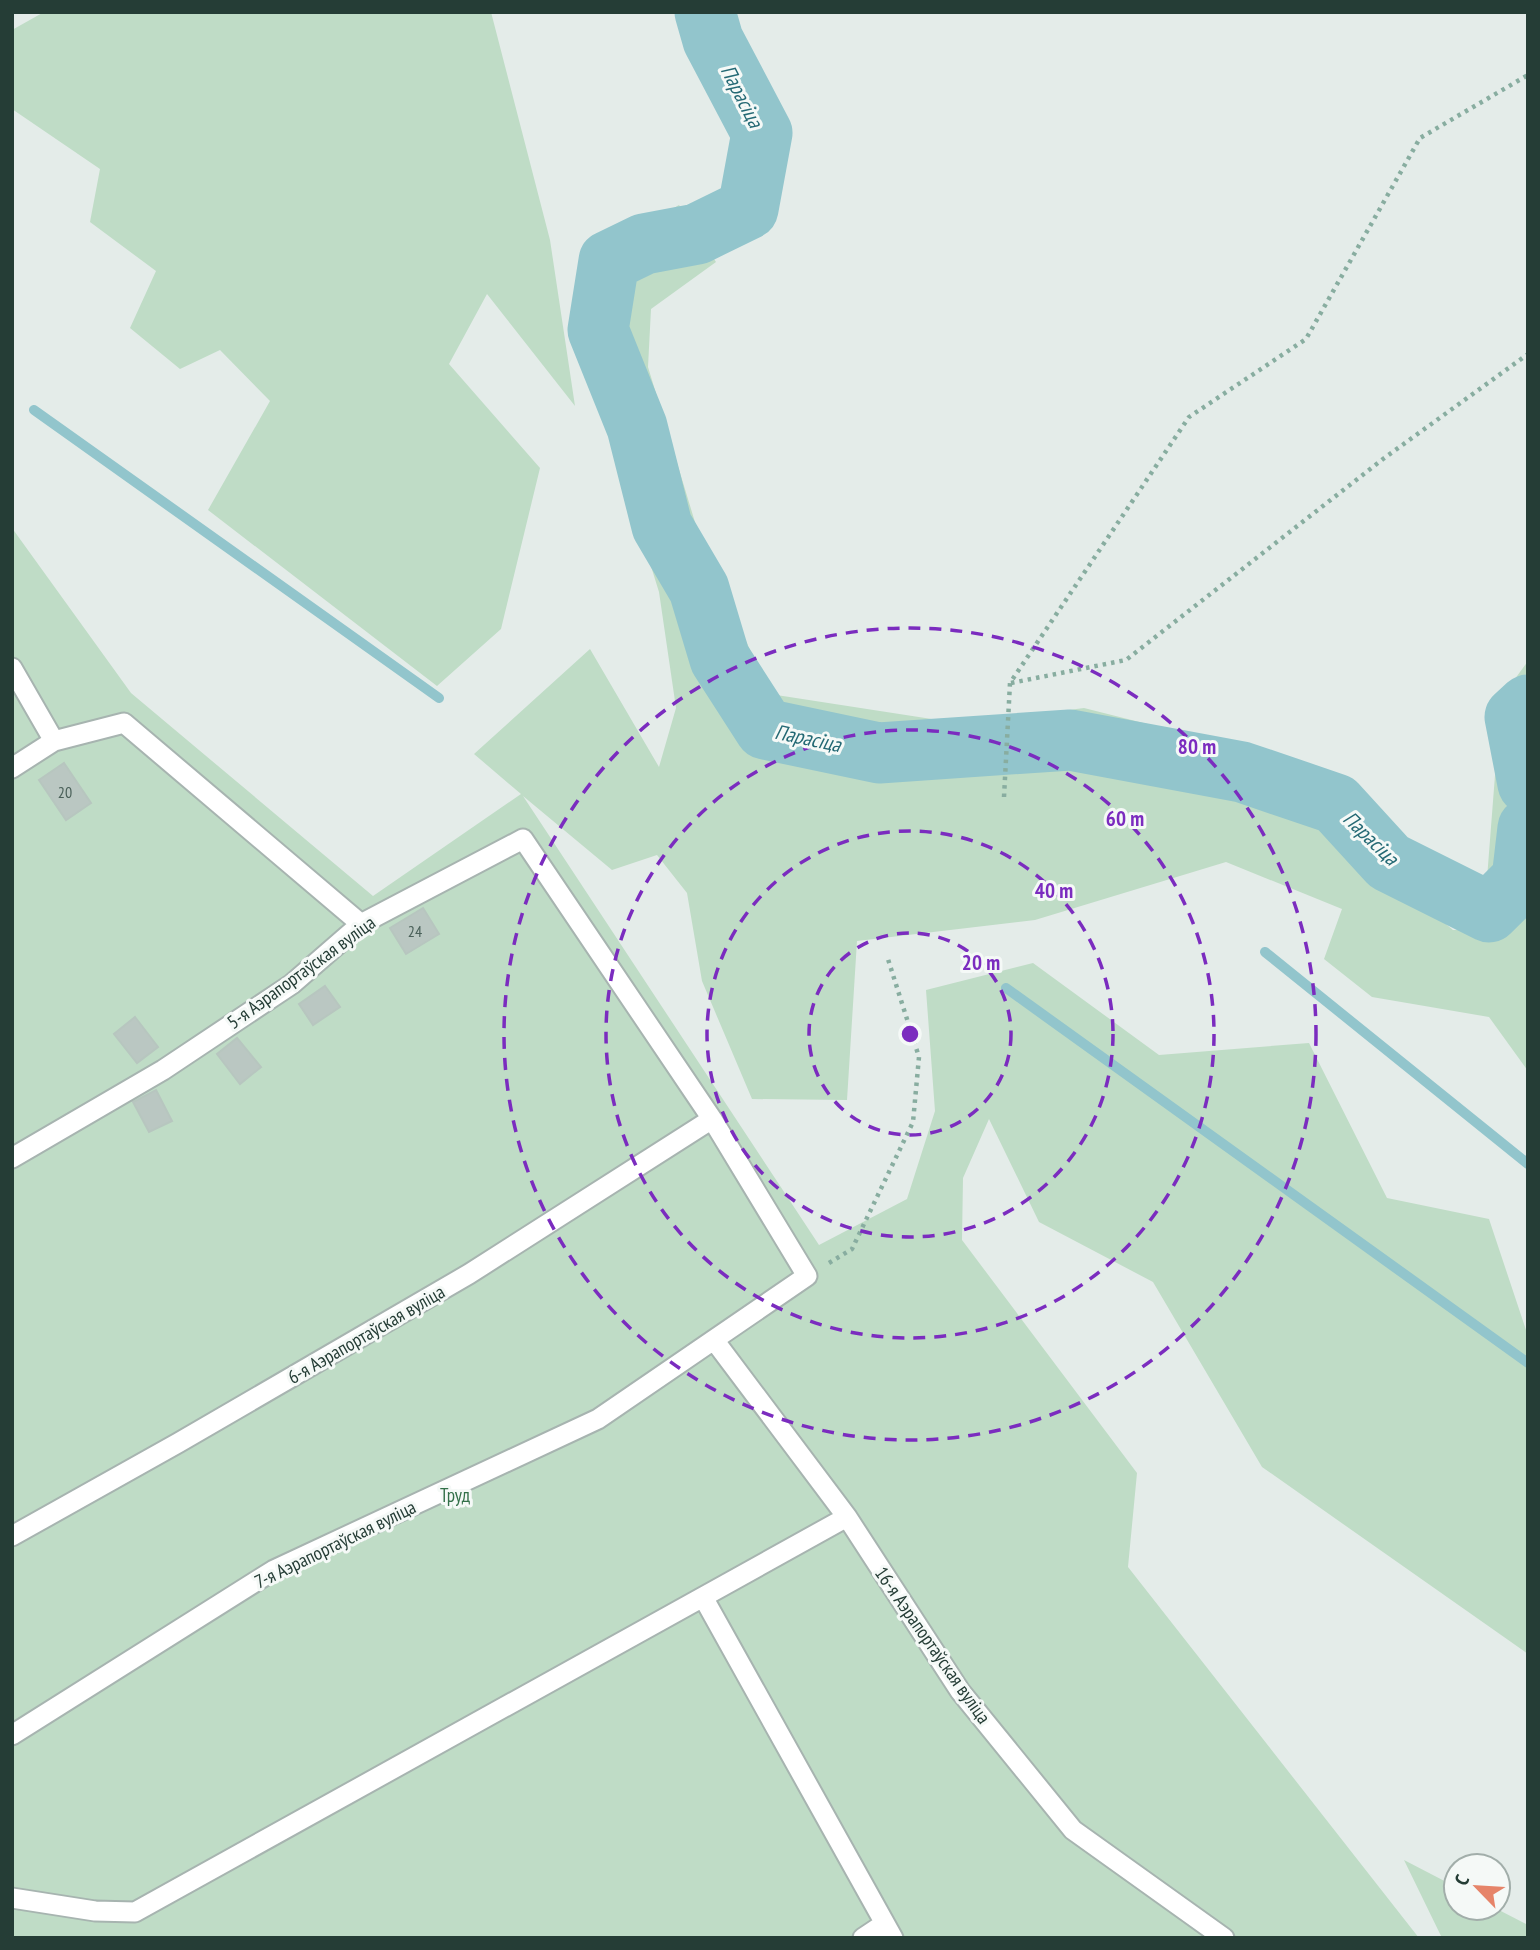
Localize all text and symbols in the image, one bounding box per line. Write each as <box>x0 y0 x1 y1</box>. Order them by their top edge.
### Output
water label: Парасіца <box>715 60 770 133</box>
water label: Парасіца <box>773 718 845 758</box>
text: 80 m <box>1178 733 1216 760</box>
house number: 20 <box>58 782 72 802</box>
text: 60 m <box>1106 805 1144 832</box>
water label: Парасіца <box>1338 805 1406 872</box>
text: 40 m <box>1035 877 1073 904</box>
street label: 5-я Аэрапортаўская вуліца <box>222 910 380 1034</box>
house number: 24 <box>408 921 422 941</box>
text: 20 m <box>962 949 1000 976</box>
centre of rings <box>898 1022 922 1046</box>
street label: 6-я Аэрапортаўская вуліца <box>283 1279 449 1389</box>
park label: Труд <box>440 1483 471 1507</box>
street label: 7-я Аэрапортаўская вуліца <box>250 1495 420 1593</box>
street label: 16-я Аэрапортаўская вуліца <box>870 1562 996 1728</box>
north arrow <box>1442 1852 1512 1922</box>
text: С <box>1449 1871 1474 1889</box>

